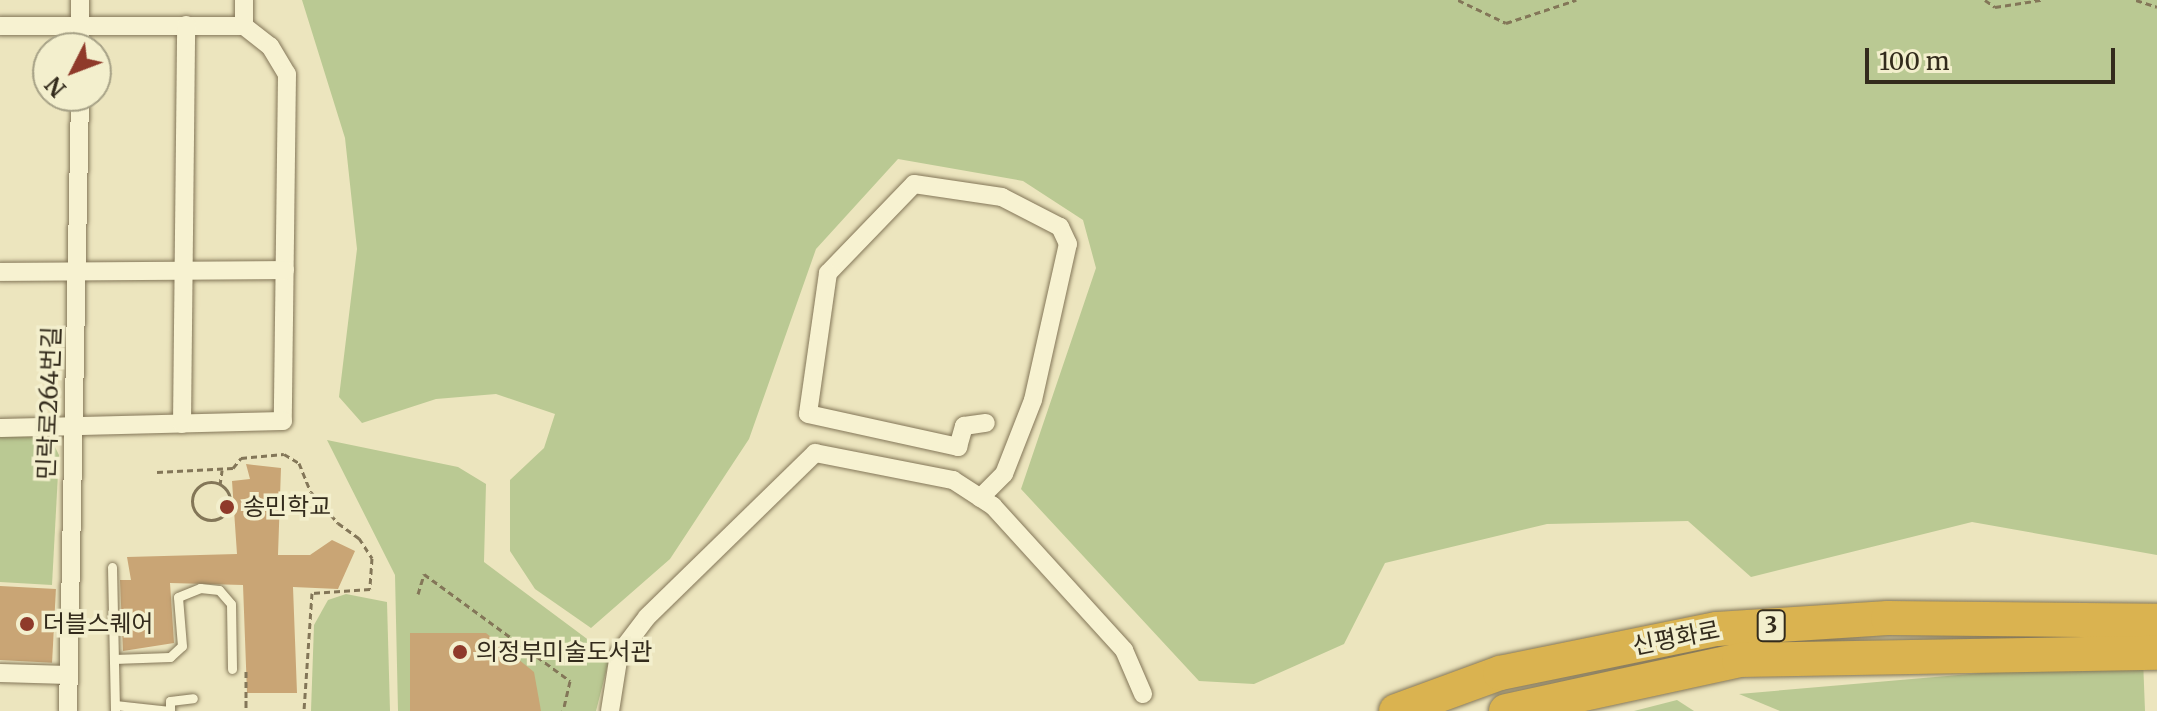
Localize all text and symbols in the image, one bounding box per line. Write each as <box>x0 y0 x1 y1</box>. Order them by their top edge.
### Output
north arrow <box>32 32 112 112</box>
scale bar <box>1869 32 2119 82</box>
text: 100 m <box>1879 46 1949 77</box>
text: N <box>39 71 72 103</box>
street label: 민락로264번길 <box>32 326 66 480</box>
place label: 송민학교 <box>243 493 331 521</box>
marker: 송민학교 <box>218 498 236 516</box>
road number: 3 <box>1755 608 1787 644</box>
place label: 더블스퀘어 <box>43 610 153 638</box>
marker: 더블스퀘어 <box>18 615 36 633</box>
street label: 신평화로 <box>1630 615 1722 661</box>
place label: 의정부미술도서관 <box>476 638 653 666</box>
marker: 의정부미술도서관 <box>451 643 469 661</box>

